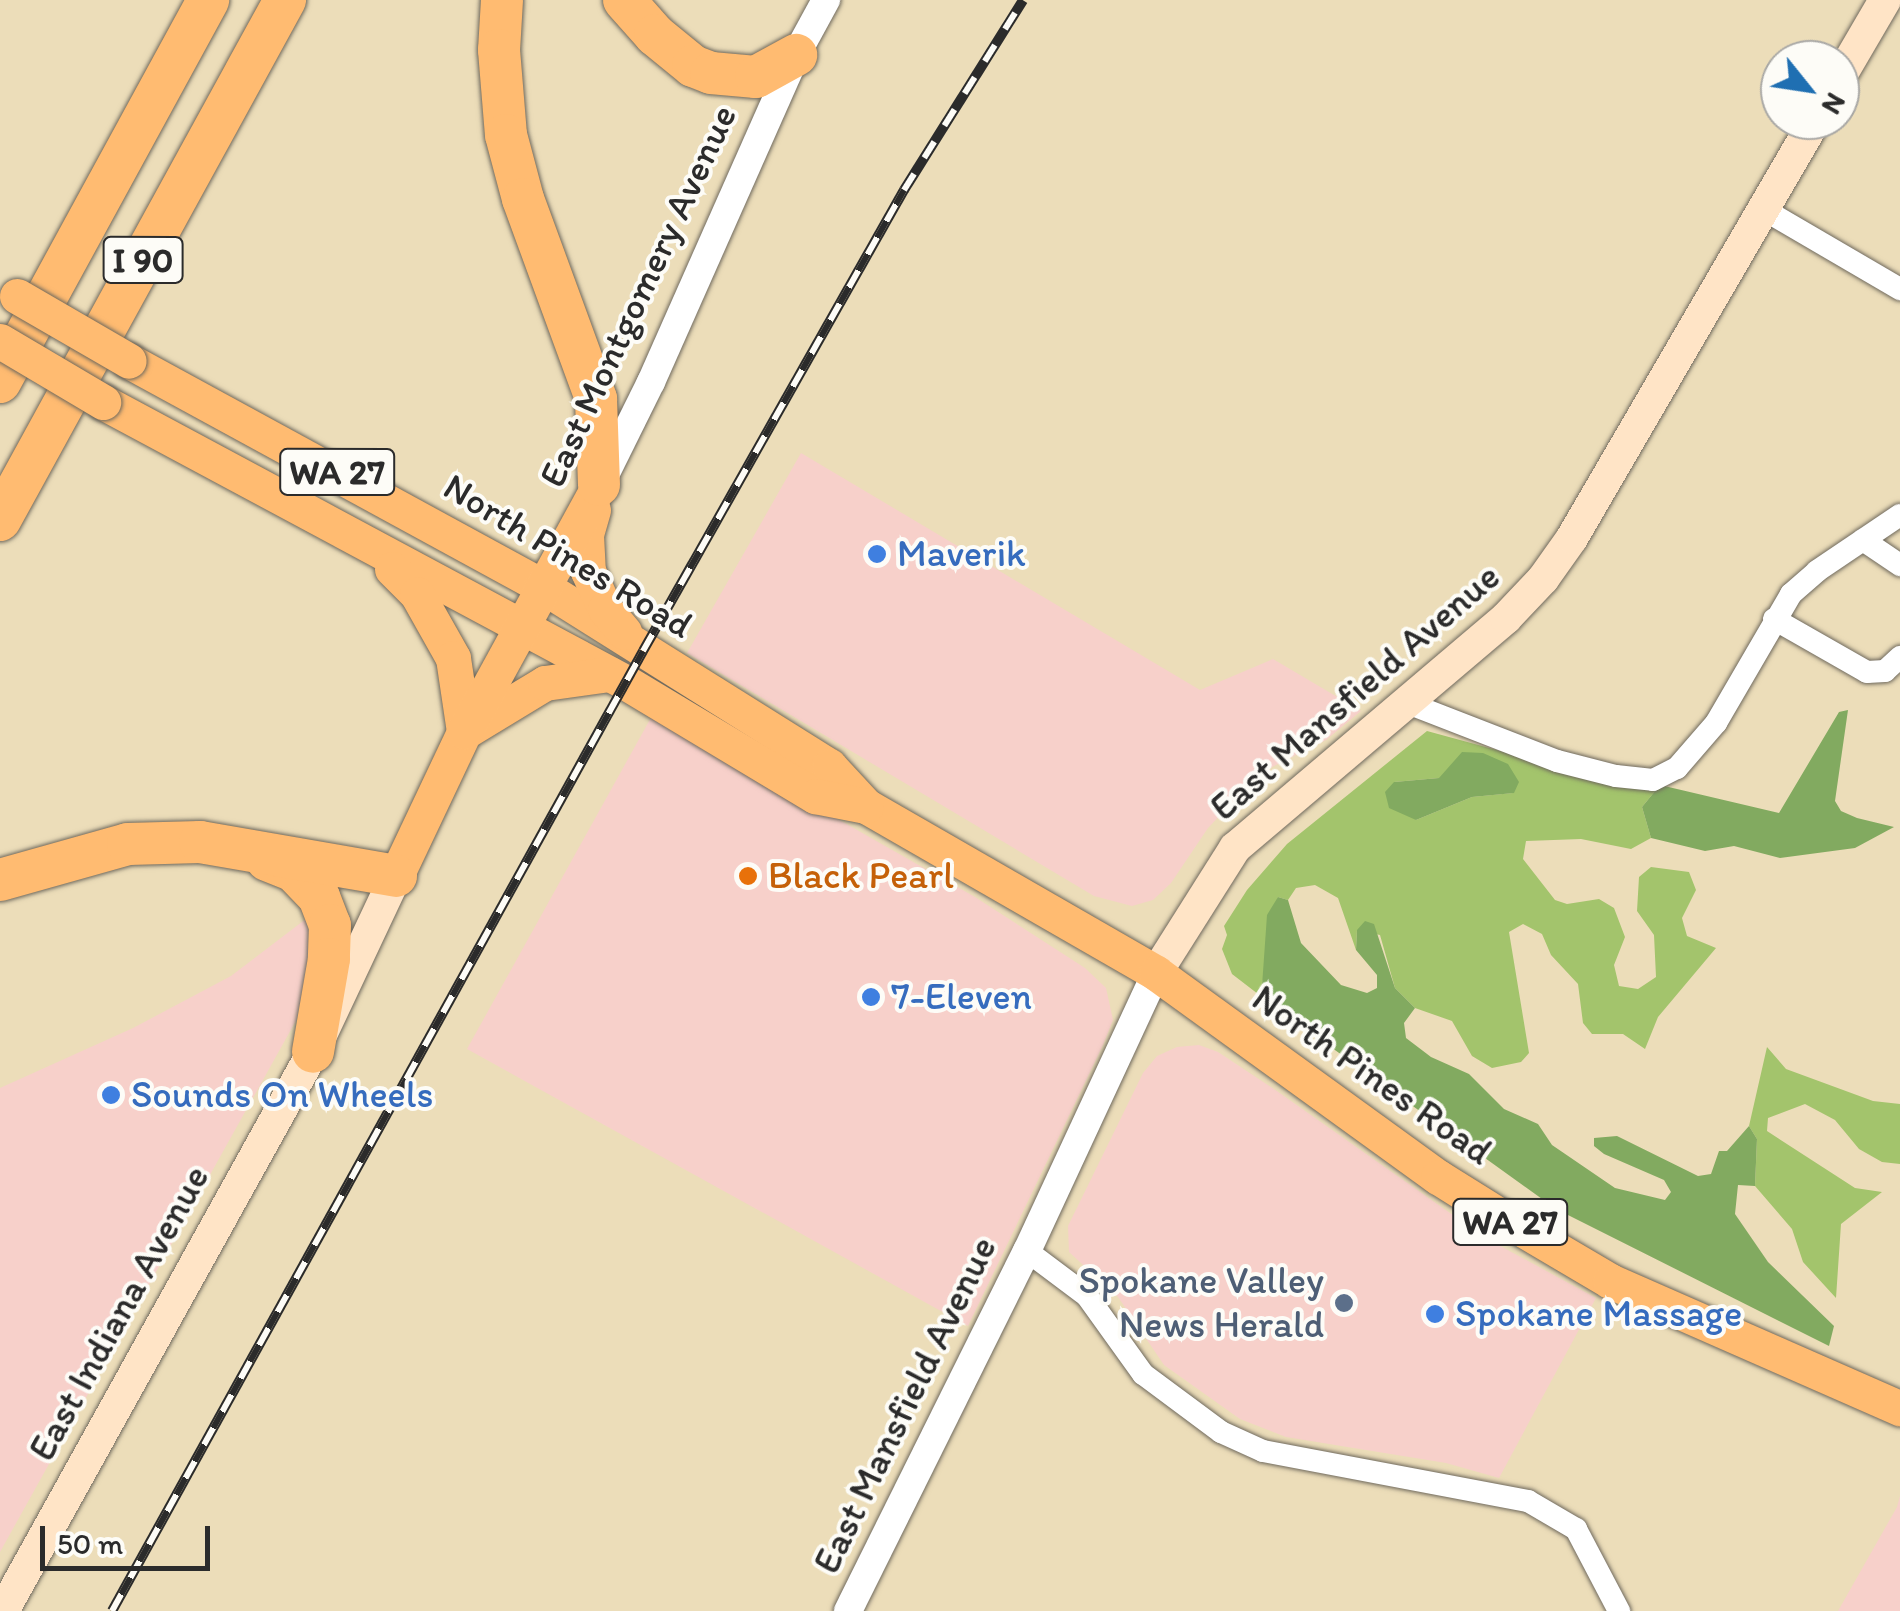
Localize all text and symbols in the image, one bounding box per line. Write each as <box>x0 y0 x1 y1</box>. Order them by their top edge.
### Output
north arrow <box>1760 40 1860 140</box>
text: N <box>1815 87 1854 121</box>
street label: East Montgomery Avenue <box>530 99 746 493</box>
road number: I 90 <box>100 230 186 290</box>
road number: WA 27 <box>277 442 397 502</box>
street label: North Pines Road <box>436 464 700 648</box>
place label: Maverik <box>897 531 1026 577</box>
marker: Maverik <box>866 543 888 565</box>
street label: East Mansfield Avenue <box>1201 553 1509 831</box>
place label: Black Pearl <box>768 853 952 899</box>
marker: Black Pearl <box>737 865 759 887</box>
place label: 7-Eleven <box>891 974 1032 1020</box>
street label: North Pines Road <box>1244 976 1500 1174</box>
marker: 7-Eleven <box>860 986 882 1008</box>
place label: Sounds On Wheels <box>131 1072 435 1118</box>
marker: Sounds On Wheels <box>100 1084 122 1106</box>
street label: East Indiana Avenue <box>18 1156 220 1470</box>
road number: WA 27 <box>1450 1192 1570 1252</box>
street label: East Mansfield Avenue <box>803 1229 1007 1581</box>
place label: Spokane Valley News Herald <box>1078 1258 1324 1348</box>
place label: Spokane Massage <box>1455 1291 1742 1337</box>
marker: Spokane Valley News Herald <box>1333 1292 1355 1314</box>
marker: Spokane Massage <box>1424 1303 1446 1325</box>
scale bar <box>45 1506 215 1568</box>
text: 50 m <box>57 1525 123 1562</box>

